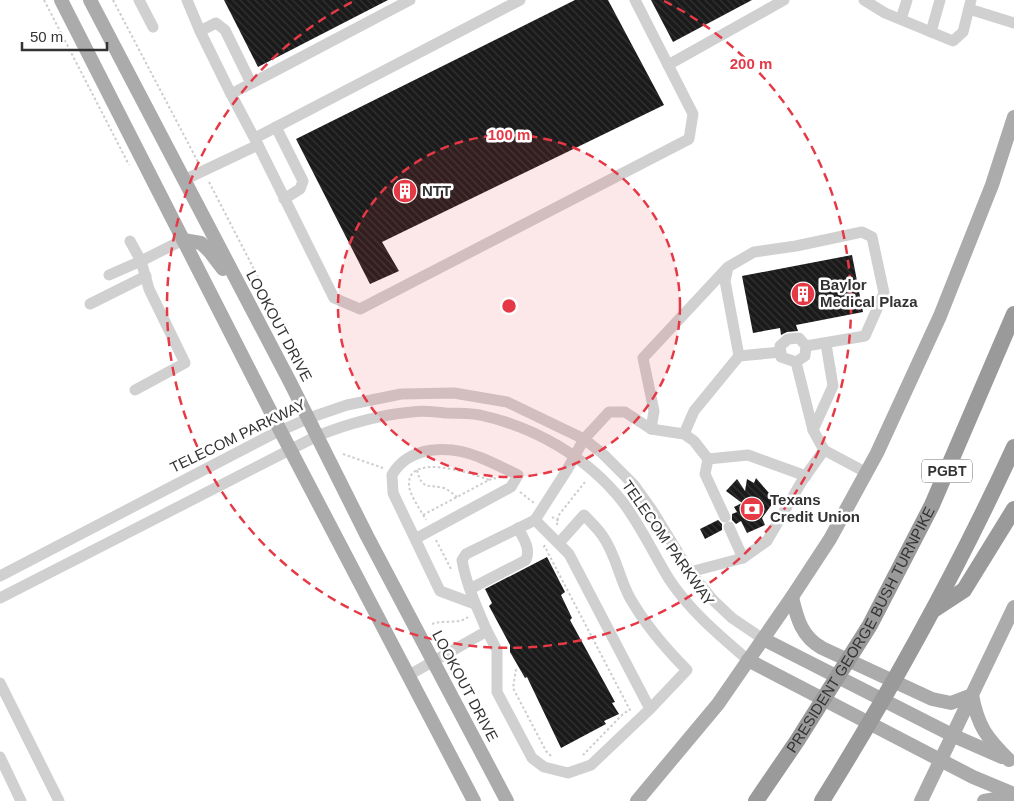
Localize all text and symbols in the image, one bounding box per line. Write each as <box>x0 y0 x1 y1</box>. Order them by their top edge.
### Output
scale bar <box>22 20 108 52</box>
text: 50 m <box>30 28 63 45</box>
text: 200 m <box>730 55 772 72</box>
text: 100 m <box>488 126 530 143</box>
building icon: NTT <box>392 178 418 204</box>
place label: NTT <box>422 182 451 199</box>
street label: LOOKOUT DRIVE <box>243 267 316 384</box>
place label: Baylor Medical Plaza <box>820 276 918 310</box>
building icon: Baylor Medical Plaza <box>790 281 816 307</box>
centre of rings <box>500 297 518 315</box>
street label: TELECOM PARKWAY <box>167 395 308 476</box>
road number: PGBT <box>922 460 972 482</box>
street label: TELECOM PARKWAY <box>619 477 718 609</box>
place label: Texans Credit Union <box>770 491 860 525</box>
bank icon: Texans Credit Union <box>739 496 765 522</box>
street label: PRESIDENT GEORGE BUSH TURNPIKE <box>783 504 938 756</box>
street label: LOOKOUT DRIVE <box>429 627 502 744</box>

